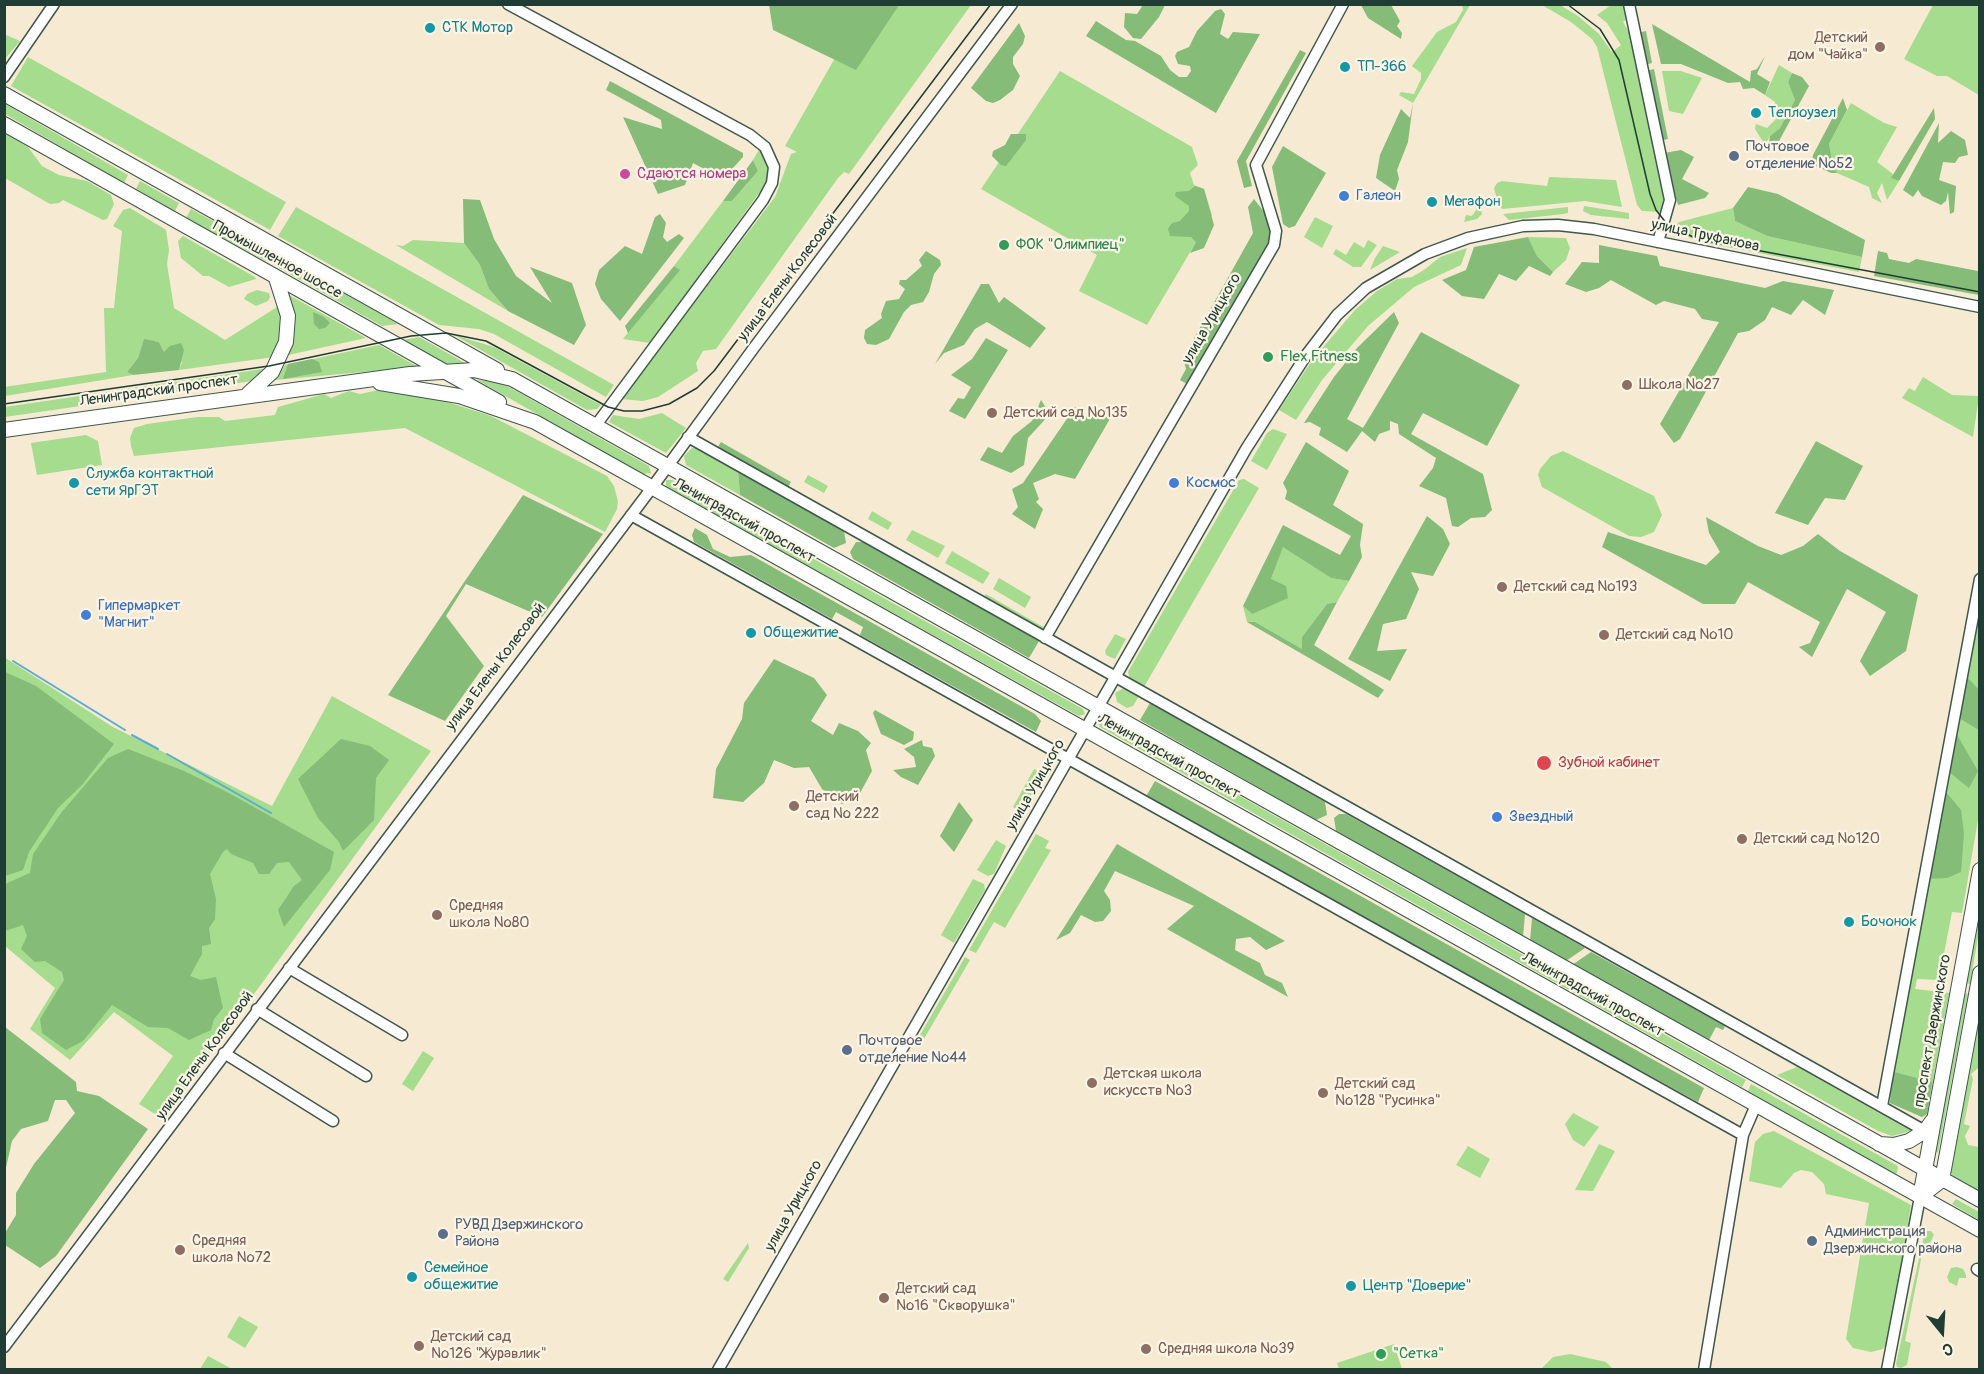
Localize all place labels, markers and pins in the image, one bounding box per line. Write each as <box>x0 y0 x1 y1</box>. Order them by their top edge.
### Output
place label: СТК Мотор <box>442 19 513 37</box>
marker: СТК Мотор <box>423 21 437 35</box>
place label: Детский дом "Чайка" <box>1788 29 1868 64</box>
marker: Детский дом "Чайка" <box>1873 40 1887 54</box>
place label: ТП-366 <box>1357 58 1407 76</box>
marker: ТП-366 <box>1338 60 1352 74</box>
place label: Теплоузел <box>1768 104 1836 122</box>
marker: Теплоузел <box>1749 106 1763 120</box>
place label: Почтовое отделение №52 <box>1746 138 1853 173</box>
marker: Почтовое отделение №52 <box>1727 149 1741 163</box>
place label: Сдаются номера <box>637 165 746 183</box>
marker: Сдаются номера <box>618 167 632 181</box>
place label: Галеон <box>1356 187 1401 205</box>
marker: Галеон <box>1337 189 1351 203</box>
place label: Мегафон <box>1444 193 1500 211</box>
marker: Мегафон <box>1425 195 1439 209</box>
place label: ФОК "Олимпиец" <box>1016 236 1125 254</box>
marker: ФОК "Олимпиец" <box>997 238 1011 252</box>
place label: Flex Fitness <box>1280 348 1358 366</box>
marker: Flex Fitness <box>1261 350 1275 364</box>
place label: Школа №27 <box>1639 376 1720 394</box>
marker: Школа №27 <box>1620 378 1634 392</box>
place label: Детский сад №135 <box>1004 404 1128 422</box>
marker: Детский сад №135 <box>985 406 999 420</box>
place label: Служба контактной сети ЯрГЭТ <box>86 465 214 500</box>
place label: Космос <box>1186 474 1236 492</box>
marker: Служба контактной сети ЯрГЭТ <box>67 476 81 490</box>
marker: Космос <box>1167 476 1181 490</box>
place label: Детский сад №193 <box>1514 578 1637 596</box>
marker: Детский сад №193 <box>1495 580 1509 594</box>
place label: Гипермаркет "Магнит" <box>98 597 181 632</box>
marker: Гипермаркет "Магнит" <box>79 608 93 622</box>
place label: Общежитие <box>763 624 839 642</box>
marker: Общежитие <box>744 626 758 640</box>
place label: Детский сад №10 <box>1616 626 1734 644</box>
marker: Детский сад №10 <box>1597 628 1611 642</box>
marker: Зубной кабинет <box>1535 754 1553 772</box>
place label: Зубной кабинет <box>1558 754 1660 772</box>
place label: Детский сад № 222 <box>806 788 879 823</box>
marker: Детский сад № 222 <box>787 799 801 813</box>
place label: Звездный <box>1509 808 1573 826</box>
marker: Звездный <box>1490 810 1504 824</box>
place label: Детский сад №120 <box>1754 830 1880 848</box>
marker: Детский сад №120 <box>1735 832 1749 846</box>
place label: Средняя школа №80 <box>449 897 530 932</box>
marker: Средняя школа №80 <box>430 908 444 922</box>
place label: Бочонок <box>1861 913 1917 931</box>
marker: Бочонок <box>1842 915 1856 929</box>
place label: Почтовое отделение №44 <box>859 1032 967 1067</box>
marker: Почтовое отделение №44 <box>840 1043 854 1057</box>
place label: Детская школа искусств №3 <box>1104 1065 1202 1100</box>
place label: Детский сад №128 "Русинка" <box>1335 1075 1441 1110</box>
marker: Детская школа искусств №3 <box>1085 1076 1099 1090</box>
marker: Детский сад №128 "Русинка" <box>1316 1086 1330 1100</box>
place label: РУВД Дзержинского Района <box>455 1216 583 1251</box>
place label: Администрация Дзержинского района <box>1824 1223 1962 1258</box>
marker: РУВД Дзержинского Района <box>436 1227 450 1241</box>
place label: Средняя школа №72 <box>192 1232 271 1267</box>
marker: Администрация Дзержинского района <box>1805 1234 1819 1248</box>
marker: Средняя школа №72 <box>173 1243 187 1257</box>
place label: Семейное общежитие <box>424 1259 498 1294</box>
marker: Семейное общежитие <box>405 1270 419 1284</box>
place label: Центр "Доверие" <box>1363 1277 1472 1295</box>
marker: Центр "Доверие" <box>1344 1279 1358 1293</box>
place label: Детский сад №16 "Скворушка" <box>896 1280 1015 1315</box>
marker: Детский сад №16 "Скворушка" <box>877 1291 891 1305</box>
place label: Детский сад №126 "Журавлик" <box>431 1328 547 1363</box>
marker: Детский сад №126 "Журавлик" <box>412 1339 426 1353</box>
place label: Средняя школа №39 <box>1158 1340 1294 1358</box>
marker: Средняя школа №39 <box>1139 1342 1153 1356</box>
place label: "Сетка" <box>1393 1345 1444 1363</box>
marker: "Сетка" <box>1374 1347 1388 1361</box>

